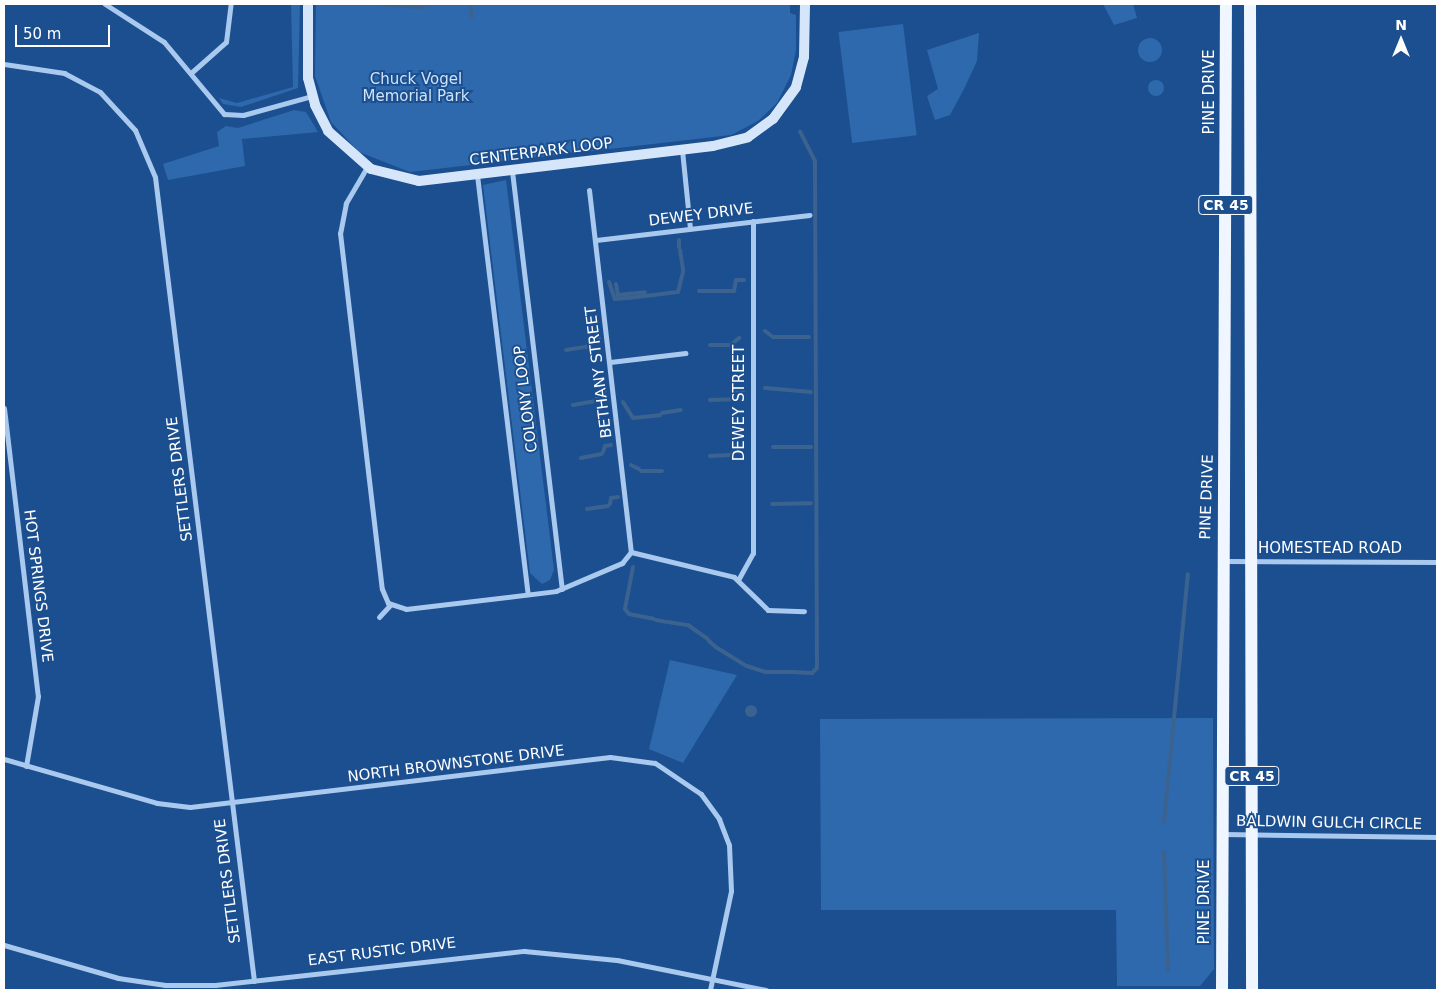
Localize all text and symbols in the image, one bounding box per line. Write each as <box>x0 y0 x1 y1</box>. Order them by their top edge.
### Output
scale bar <box>18 15 112 47</box>
north arrow <box>1376 15 1426 65</box>
text: N <box>1395 17 1407 33</box>
text: 50 m <box>23 25 61 43</box>
street label: PINE DRIVE <box>1201 49 1219 135</box>
park label: Chuck Vogel Memorial Park <box>363 70 469 105</box>
street label: CENTERPARK LOOP <box>468 134 614 170</box>
road number: CR 45 <box>1197 194 1255 216</box>
street label: DEWEY DRIVE <box>648 200 754 230</box>
street label: BETHANY STREET <box>582 305 616 439</box>
street label: COLONY LOOP <box>511 345 541 453</box>
street label: DEWEY STREET <box>731 345 749 461</box>
street label: SETTLERS DRIVE <box>163 416 197 542</box>
street label: PINE DRIVE <box>1197 454 1217 540</box>
street label: HOT SPRINGS DRIVE <box>20 509 56 663</box>
street label: HOMESTEAD ROAD <box>1258 540 1402 558</box>
street label: NORTH BROWNSTONE DRIVE <box>347 742 565 786</box>
road number: CR 45 <box>1223 764 1281 788</box>
street label: BALDWIN GULCH CIRCLE <box>1236 812 1422 834</box>
street label: SETTLERS DRIVE <box>211 818 245 944</box>
street label: PINE DRIVE <box>1196 859 1214 945</box>
street label: EAST RUSTIC DRIVE <box>307 934 457 970</box>

